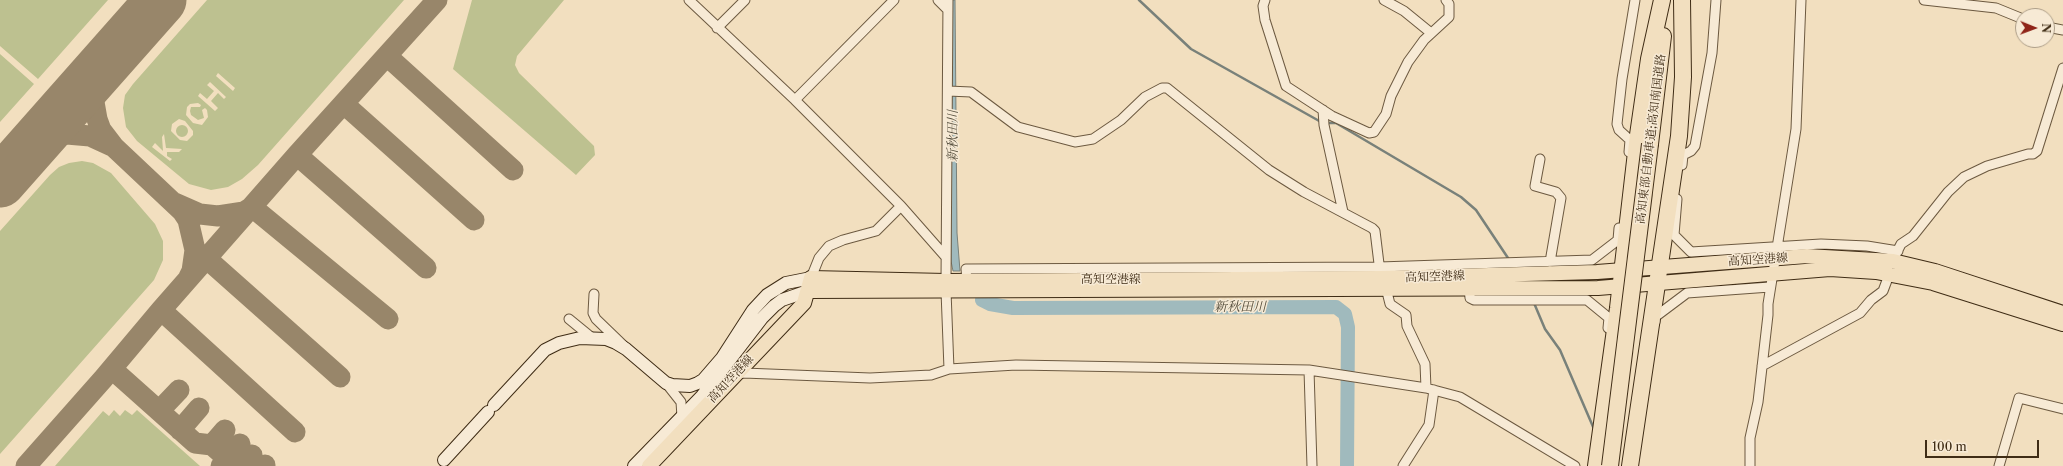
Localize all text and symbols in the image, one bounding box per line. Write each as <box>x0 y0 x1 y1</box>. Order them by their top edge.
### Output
north arrow <box>2015 8 2055 48</box>
text: N <box>2039 23 2053 33</box>
street label: 高知東部自動車道;高知南国道路 <box>1633 53 1669 225</box>
water label: 新秋田川 <box>945 110 961 162</box>
street label: 高知空港線 <box>1728 251 1788 269</box>
street label: 高知空港線 <box>1405 269 1465 285</box>
street label: 高知空港線 <box>1081 273 1141 287</box>
water label: 新秋田川 <box>1214 299 1266 315</box>
street label: 高知空港線 <box>705 352 757 406</box>
scale bar <box>1927 432 2041 458</box>
text: 100 m <box>1932 439 1967 454</box>

